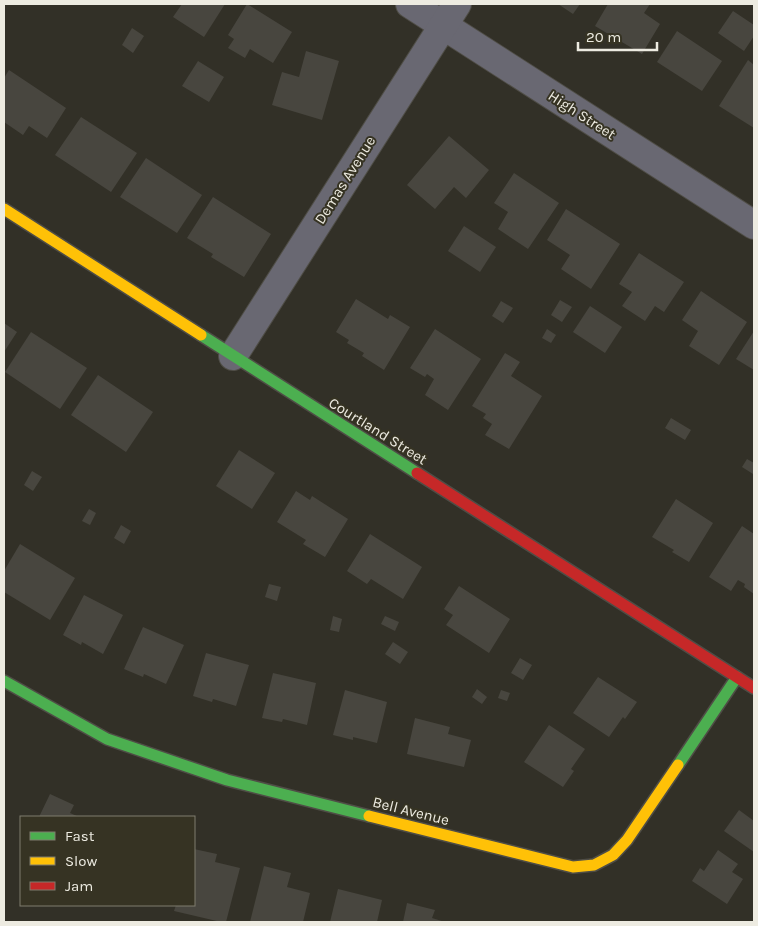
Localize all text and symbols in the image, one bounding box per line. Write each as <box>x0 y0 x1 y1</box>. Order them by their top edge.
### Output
scale bar <box>578 20 657 52</box>
text: 20 m <box>586 28 621 46</box>
street label: High Street <box>545 87 619 144</box>
street label: Demas Avenue <box>311 133 379 227</box>
street label: Courtland Street <box>325 394 431 469</box>
street label: Bell Avenue <box>371 793 451 829</box>
legend <box>20 816 195 906</box>
text: Fast <box>65 827 95 845</box>
text: Slow <box>65 852 97 870</box>
text: Jam <box>65 877 93 895</box>

